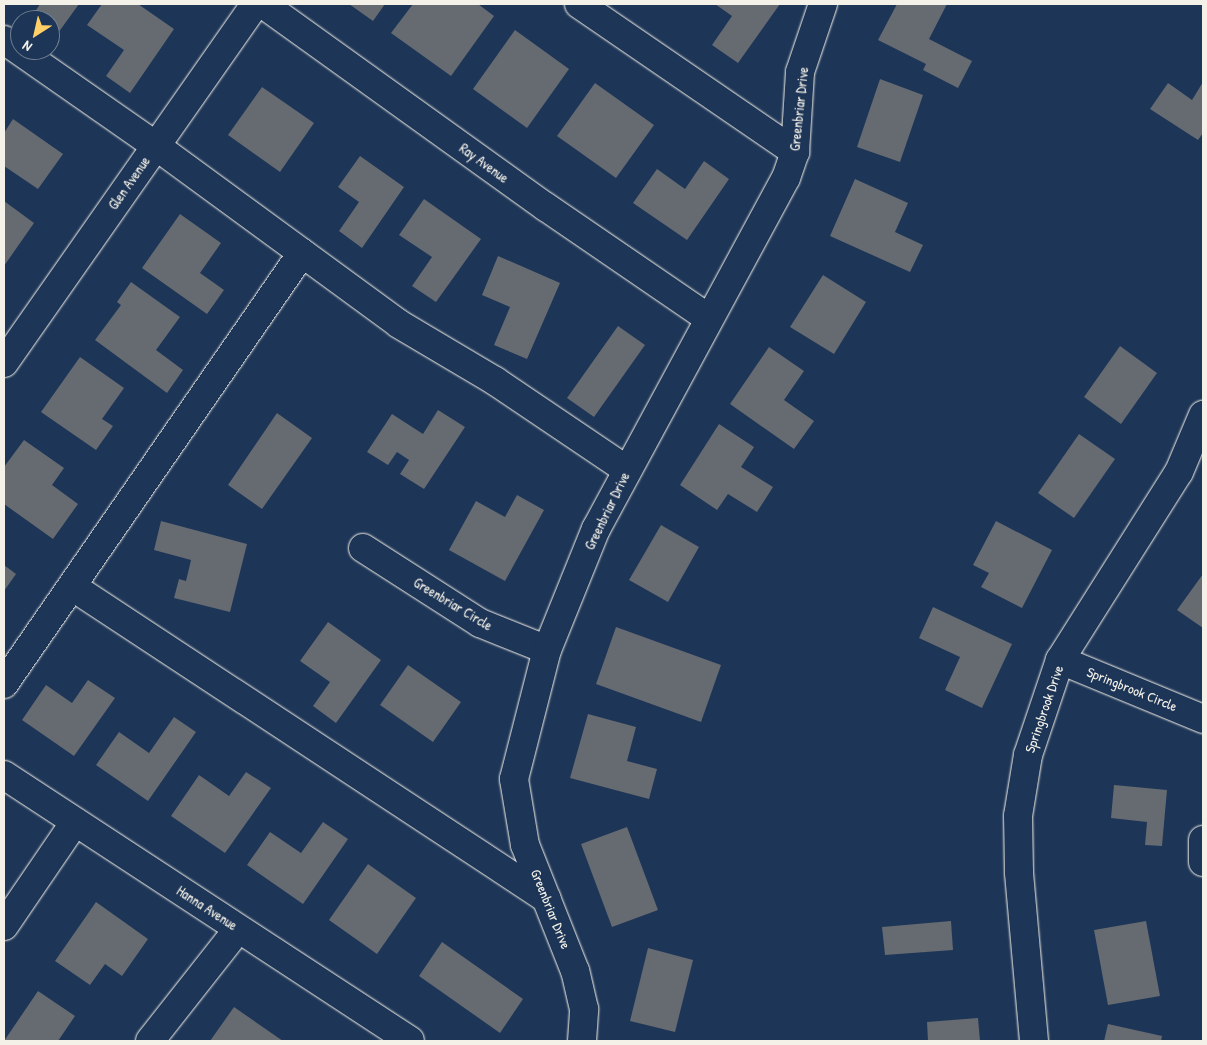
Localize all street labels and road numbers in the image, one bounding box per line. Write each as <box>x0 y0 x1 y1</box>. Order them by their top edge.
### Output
street label: Greenbriar Drive <box>786 66 812 152</box>
street label: Ray Avenue <box>456 140 512 186</box>
street label: Glen Avenue <box>105 153 153 213</box>
street label: Greenbriar Drive <box>581 469 633 553</box>
street label: Greenbriar Circle <box>411 574 495 634</box>
street label: Springbrook Drive <box>1021 663 1067 755</box>
street label: Springbrook Circle <box>1084 663 1180 715</box>
street label: Greenbriar Drive <box>527 867 575 951</box>
street label: Hanna Avenue <box>174 882 240 934</box>

